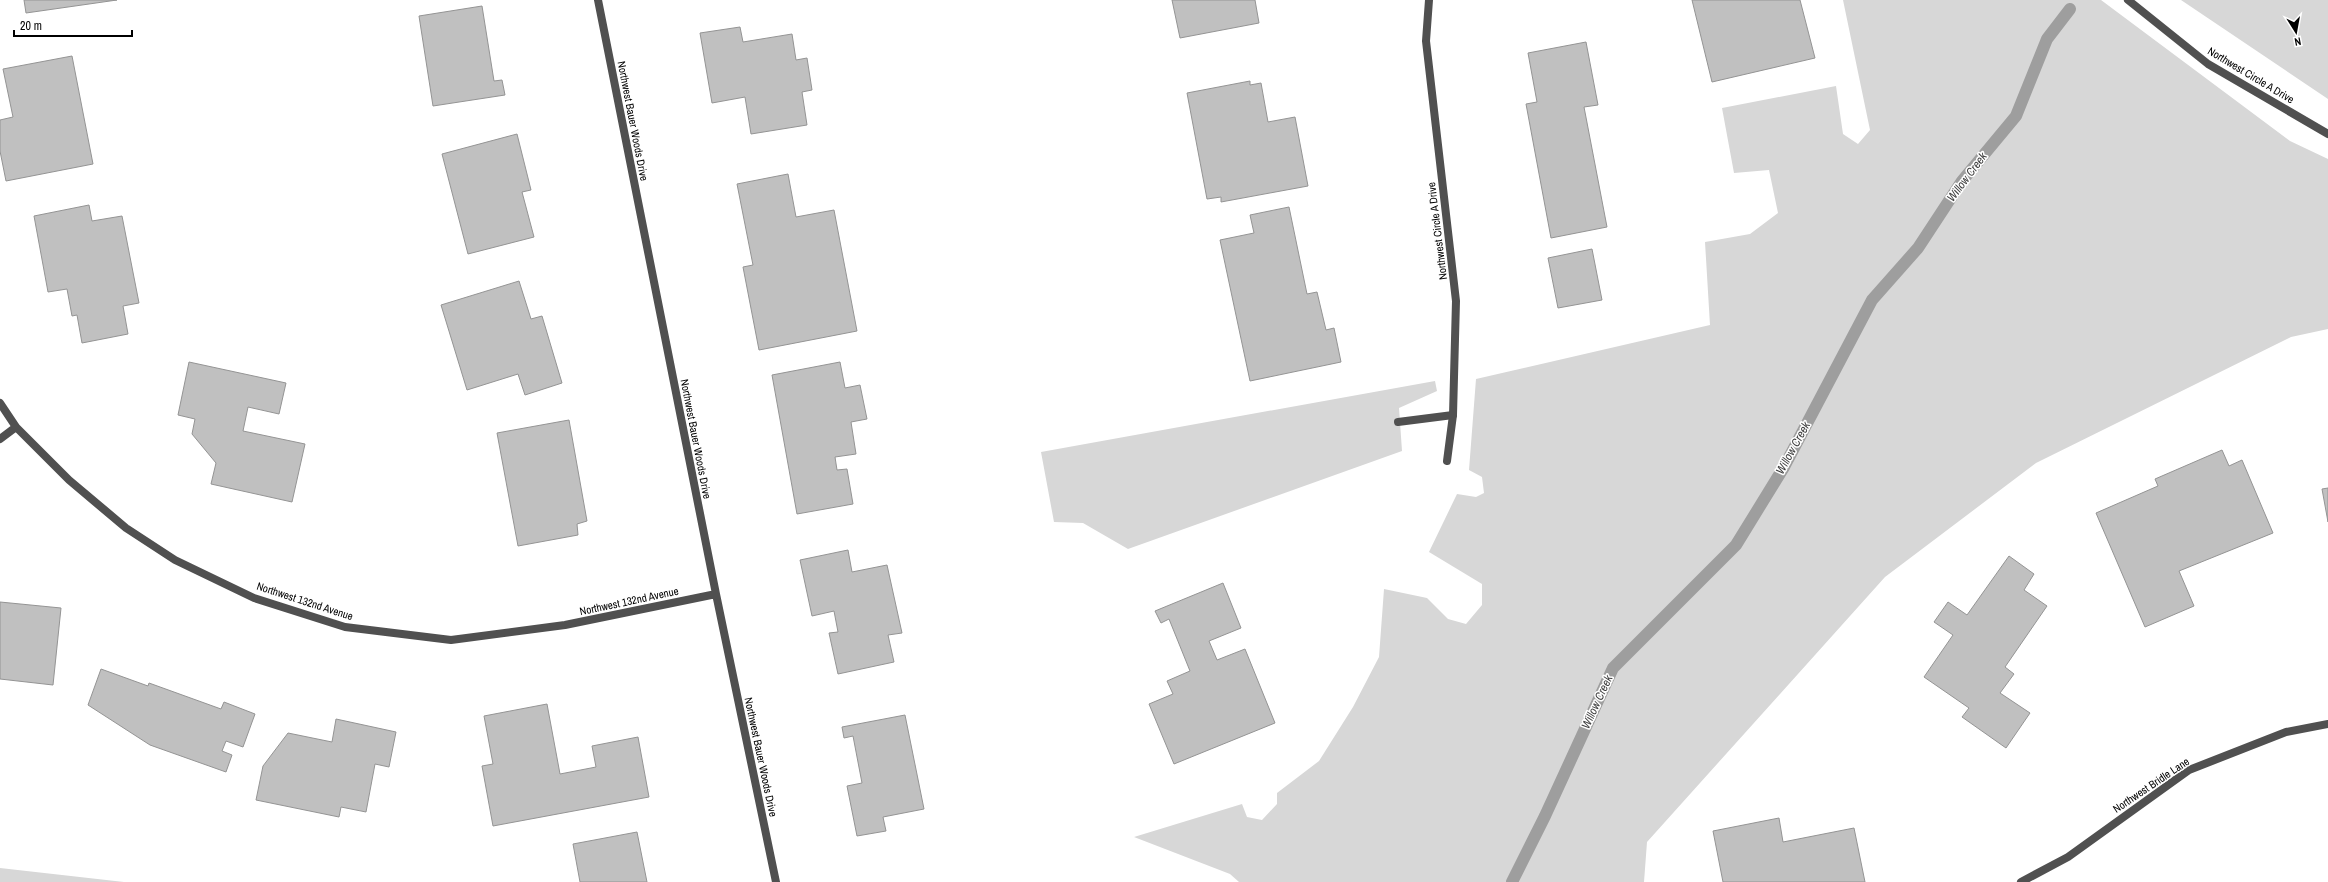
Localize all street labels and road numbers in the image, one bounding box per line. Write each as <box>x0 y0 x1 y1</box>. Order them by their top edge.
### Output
street label: Northwest Circle A Drive <box>2205 44 2297 106</box>
street label: Northwest Bauer Woods Drive <box>615 60 651 182</box>
street label: Northwest Circle A Drive <box>1424 181 1450 281</box>
street label: Northwest Bauer Woods Drive <box>678 378 714 500</box>
street label: Northwest 132nd Avenue <box>255 579 355 623</box>
street label: Northwest 132nd Avenue <box>578 584 680 618</box>
street label: Northwest Bauer Woods Drive <box>742 696 780 818</box>
street label: Northwest Bridle Lane <box>2110 754 2192 816</box>

